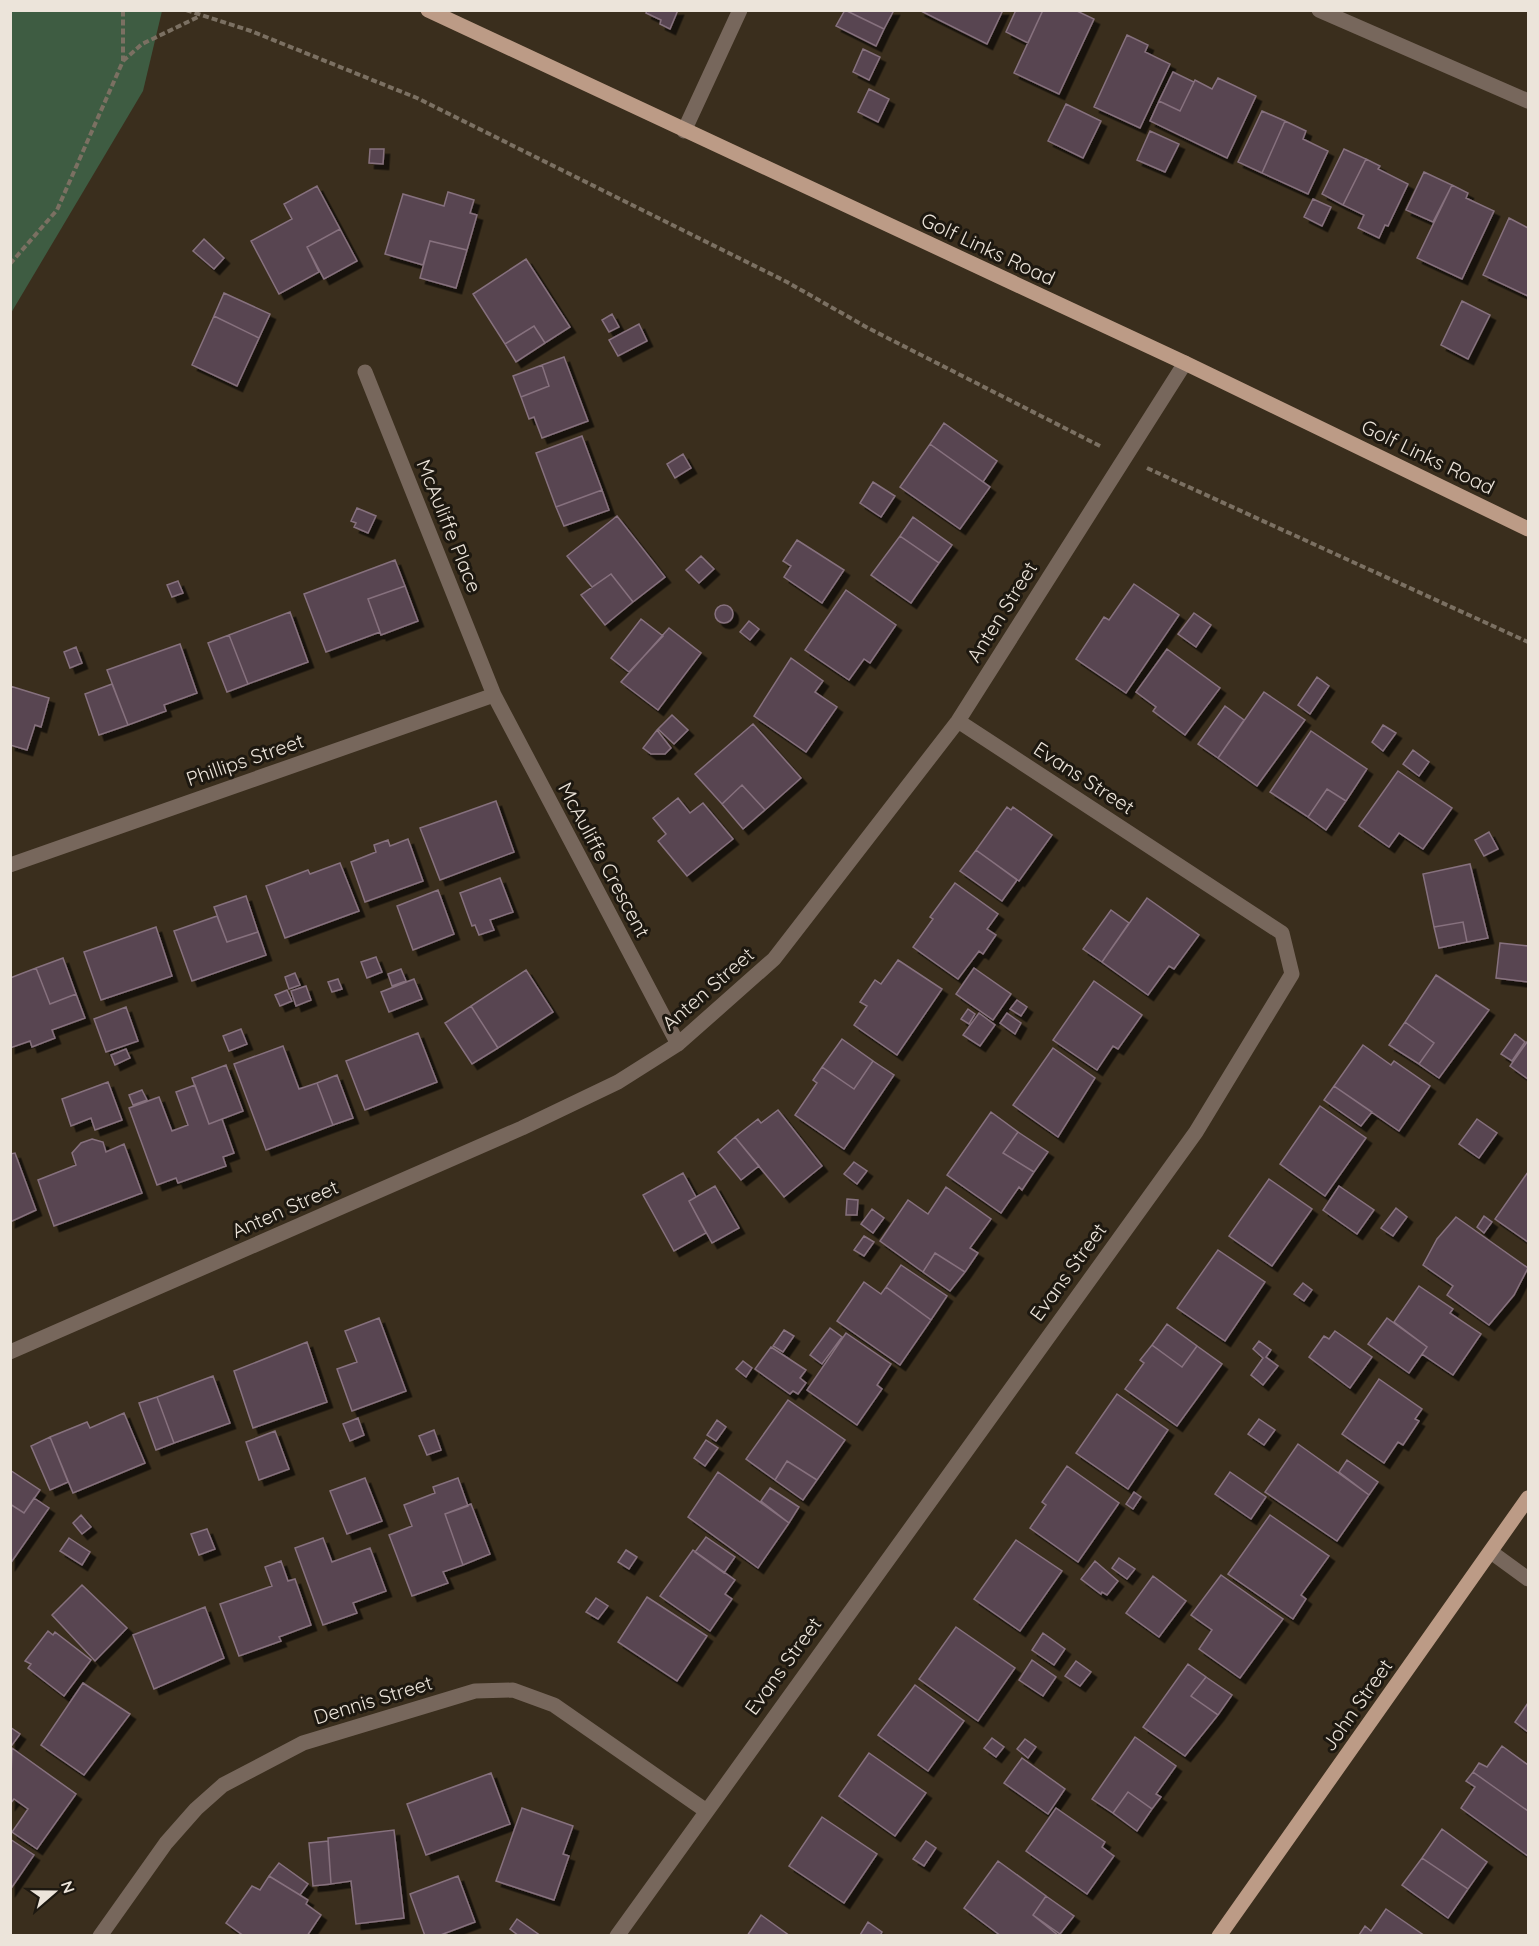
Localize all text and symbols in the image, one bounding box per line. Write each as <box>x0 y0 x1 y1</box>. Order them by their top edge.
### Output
street label: Golf Links Road <box>917 207 1059 290</box>
street label: Golf Links Road <box>1358 414 1499 500</box>
street label: McAuliffe Place <box>411 456 488 596</box>
street label: Anten Street <box>961 557 1043 667</box>
street label: Phillips Street <box>183 728 307 791</box>
street label: Evans Street <box>1029 736 1139 819</box>
street label: McAuliffe Crescent <box>553 778 656 942</box>
street label: Anten Street <box>656 942 759 1036</box>
street label: Anten Street <box>228 1174 342 1243</box>
street label: Evans Street <box>1024 1218 1112 1325</box>
street label: Evans Street <box>739 1612 827 1719</box>
street label: John Street <box>1316 1654 1398 1756</box>
street label: Dennis Street <box>311 1670 435 1729</box>
north arrow <box>24 1862 84 1922</box>
text: N <box>57 1878 80 1896</box>

